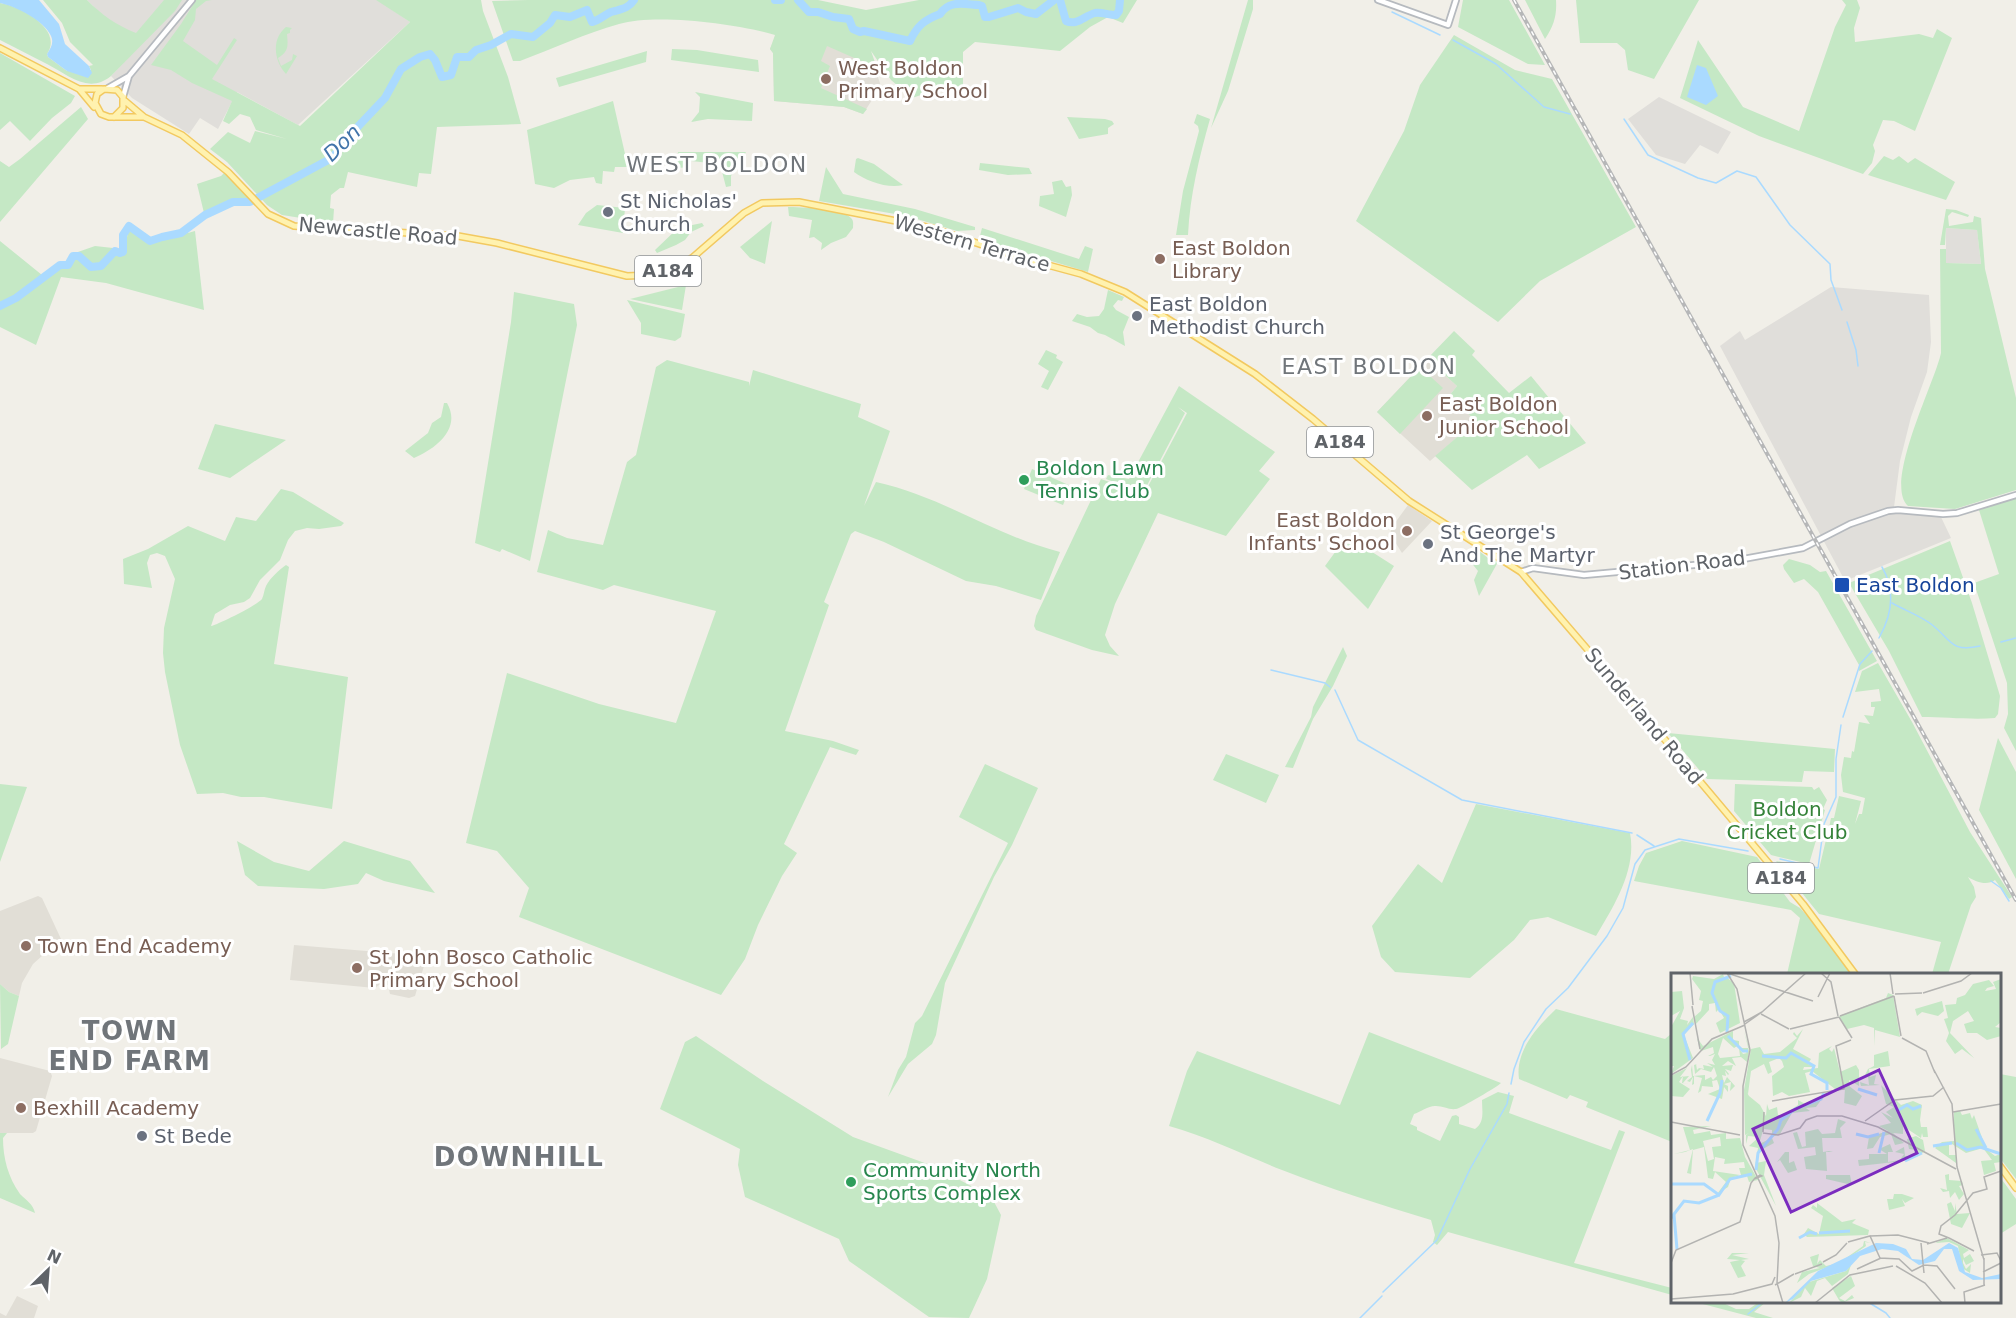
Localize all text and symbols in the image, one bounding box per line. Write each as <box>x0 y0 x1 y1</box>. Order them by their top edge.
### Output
place label: West Boldon Primary School <box>838 56 988 103</box>
marker: West Boldon Primary School <box>819 72 833 86</box>
water label: Don <box>318 120 366 166</box>
district label: WEST BOLDON <box>626 152 808 177</box>
place label: St Nicholas' Church <box>620 189 737 236</box>
marker: St Nicholas' Church <box>601 205 615 219</box>
street label: Western Terrace <box>891 209 1053 277</box>
street label: Newcastle Road <box>297 212 459 250</box>
place label: East Boldon Library <box>1172 236 1291 283</box>
marker: East Boldon Library <box>1153 252 1167 266</box>
road number: A184 <box>635 256 701 286</box>
place label: East Boldon Methodist Church <box>1149 292 1325 339</box>
marker: East Boldon Methodist Church <box>1130 309 1144 323</box>
district label: EAST BOLDON <box>1282 354 1456 379</box>
place label: East Boldon Junior School <box>1437 392 1569 439</box>
marker: East Boldon Junior School <box>1420 409 1434 423</box>
road number: A184 <box>1307 427 1373 457</box>
place label: Boldon Lawn Tennis Club <box>1035 456 1164 503</box>
marker: Boldon Lawn Tennis Club <box>1017 473 1031 487</box>
place label: East Boldon Infants' School <box>1248 508 1395 555</box>
place label: St George's And The Martyr <box>1440 520 1595 567</box>
marker: East Boldon Infants' School <box>1400 524 1414 538</box>
marker: St George's And The Martyr <box>1421 537 1435 551</box>
street label: Station Road <box>1617 545 1747 585</box>
place label: East Boldon <box>1856 573 1975 597</box>
marker: East Boldon <box>1833 576 1851 594</box>
street label: Sunderland Road <box>1580 643 1708 789</box>
park label: Boldon Cricket Club <box>1726 797 1848 844</box>
road number: A184 <box>1748 863 1814 893</box>
place label: Town End Academy <box>37 934 232 958</box>
marker: Town End Academy <box>19 939 33 953</box>
place label: St John Bosco Catholic Primary School <box>369 945 593 992</box>
marker: St John Bosco Catholic Primary School <box>350 961 364 975</box>
inset map <box>1671 973 2001 1303</box>
district label: TOWN END FARM <box>49 1016 211 1076</box>
place label: Bexhill Academy <box>33 1096 199 1120</box>
marker: Bexhill Academy <box>14 1101 28 1115</box>
place label: St Bede <box>154 1124 232 1148</box>
marker: St Bede <box>135 1129 149 1143</box>
district label: DOWNHILL <box>434 1142 604 1172</box>
place label: Community North Sports Complex <box>863 1158 1041 1205</box>
marker: Community North Sports Complex <box>844 1175 858 1189</box>
north arrow <box>18 1240 78 1300</box>
text: N <box>44 1245 64 1268</box>

